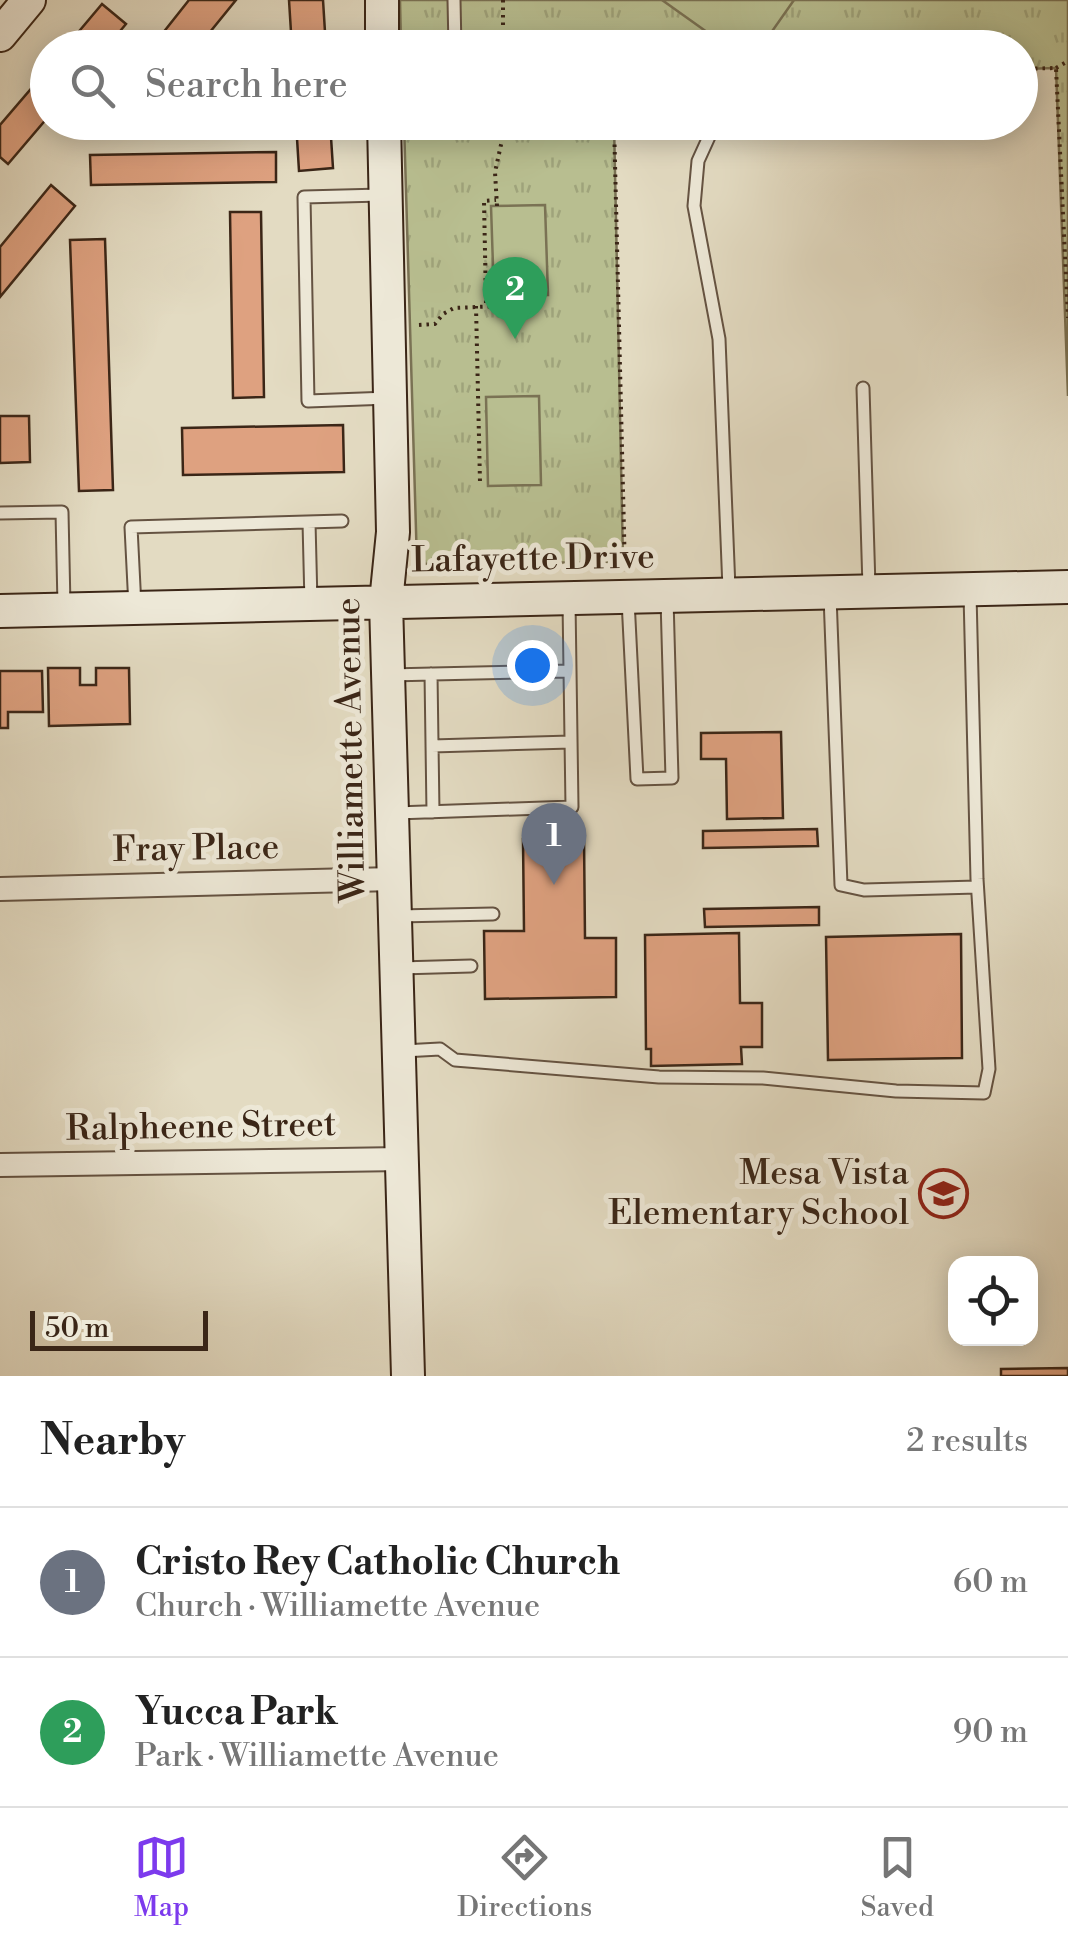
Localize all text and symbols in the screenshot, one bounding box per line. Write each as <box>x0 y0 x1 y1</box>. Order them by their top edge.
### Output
search box <box>30 30 1038 140</box>
icon: search <box>65 58 120 113</box>
text: Search here <box>145 62 348 109</box>
pin: 2 <box>482 256 548 339</box>
street label: Lafayette Drive <box>411 535 655 583</box>
street label: Williamette Avenue <box>327 597 375 904</box>
your location <box>507 640 558 691</box>
pin: 1 <box>522 802 586 885</box>
street label: Fray Place <box>112 826 280 872</box>
street label: Ralpheene Street <box>65 1103 337 1151</box>
place label: Mesa Vista Elementary School <box>608 1152 909 1235</box>
school or university icon: Mesa Vista Elementary School <box>918 1167 970 1219</box>
map controls <box>948 1256 1038 1346</box>
button: locate <box>948 1256 1038 1346</box>
scale bar <box>30 1306 208 1350</box>
text: 50 m <box>45 1311 109 1346</box>
text: Nearby <box>40 1415 185 1468</box>
text: 2 results <box>906 1421 1028 1461</box>
text: Cristo Rey Catholic Church <box>135 1539 620 1586</box>
text: 1 <box>65 1562 80 1602</box>
text: 60 m <box>953 1562 1028 1602</box>
text: Church · Williamette Avenue <box>135 1586 540 1626</box>
text: Yucca Park <box>135 1689 338 1736</box>
text: 2 <box>62 1712 83 1752</box>
text: 90 m <box>953 1712 1028 1752</box>
text: Park · Williamette Avenue <box>135 1736 499 1776</box>
tab: Map <box>134 1830 189 1925</box>
tab: Directions <box>457 1830 592 1925</box>
tab: Saved <box>860 1830 934 1925</box>

